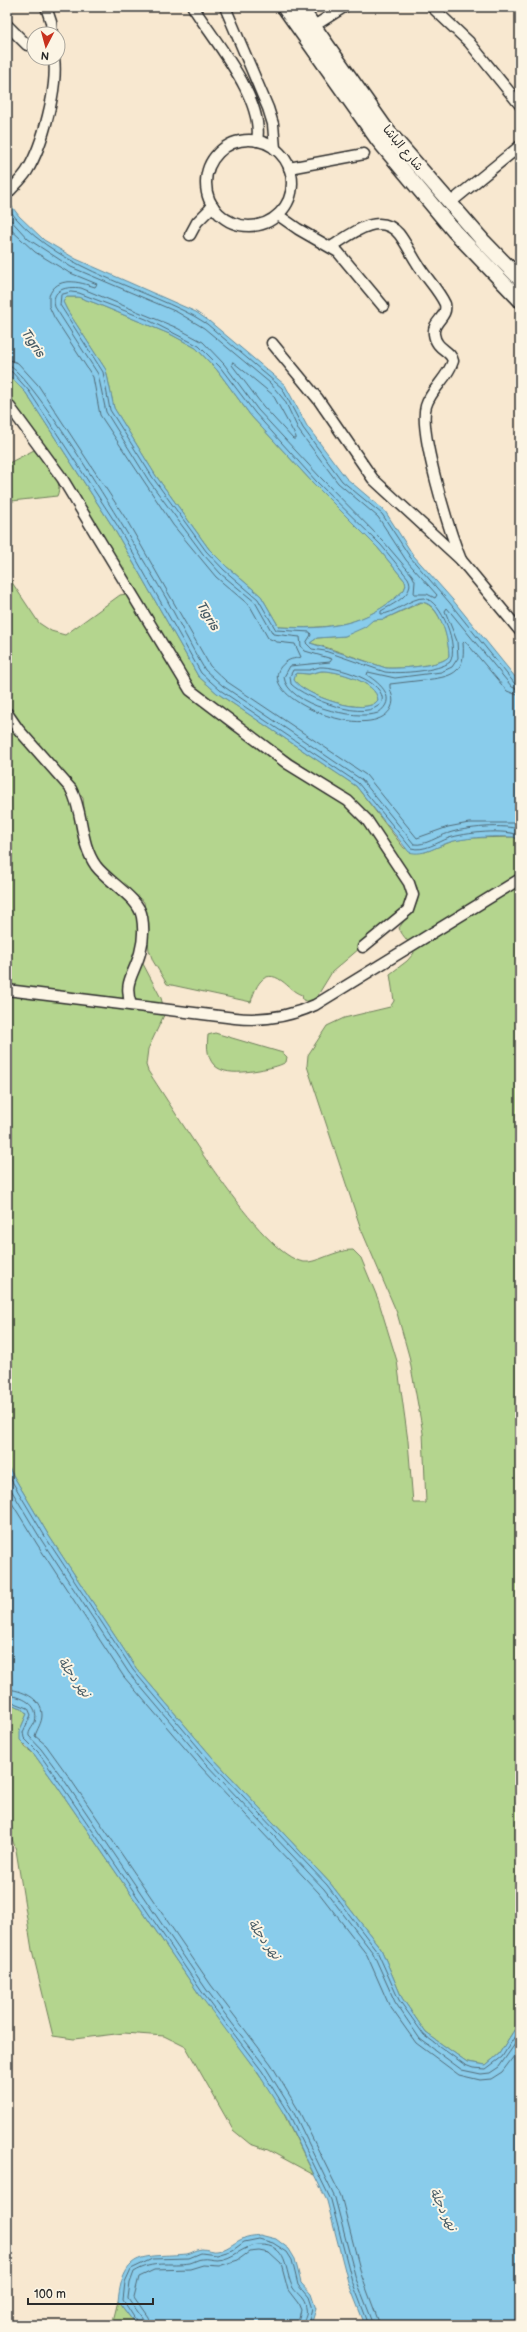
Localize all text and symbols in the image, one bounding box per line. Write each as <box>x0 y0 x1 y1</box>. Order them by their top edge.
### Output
north arrow <box>26 26 66 66</box>
text: N <box>40 49 50 62</box>
street label: شارع الباشا <box>378 122 426 175</box>
water label: Tigris <box>18 326 49 361</box>
water label: Tigris <box>193 599 223 634</box>
water label: نهر دجلة <box>54 1654 95 1702</box>
water label: نهر دجلة <box>244 1916 285 1964</box>
water label: نهر دجلة <box>426 2185 461 2235</box>
scale bar <box>28 2280 153 2306</box>
text: 100 m <box>34 2287 66 2302</box>

